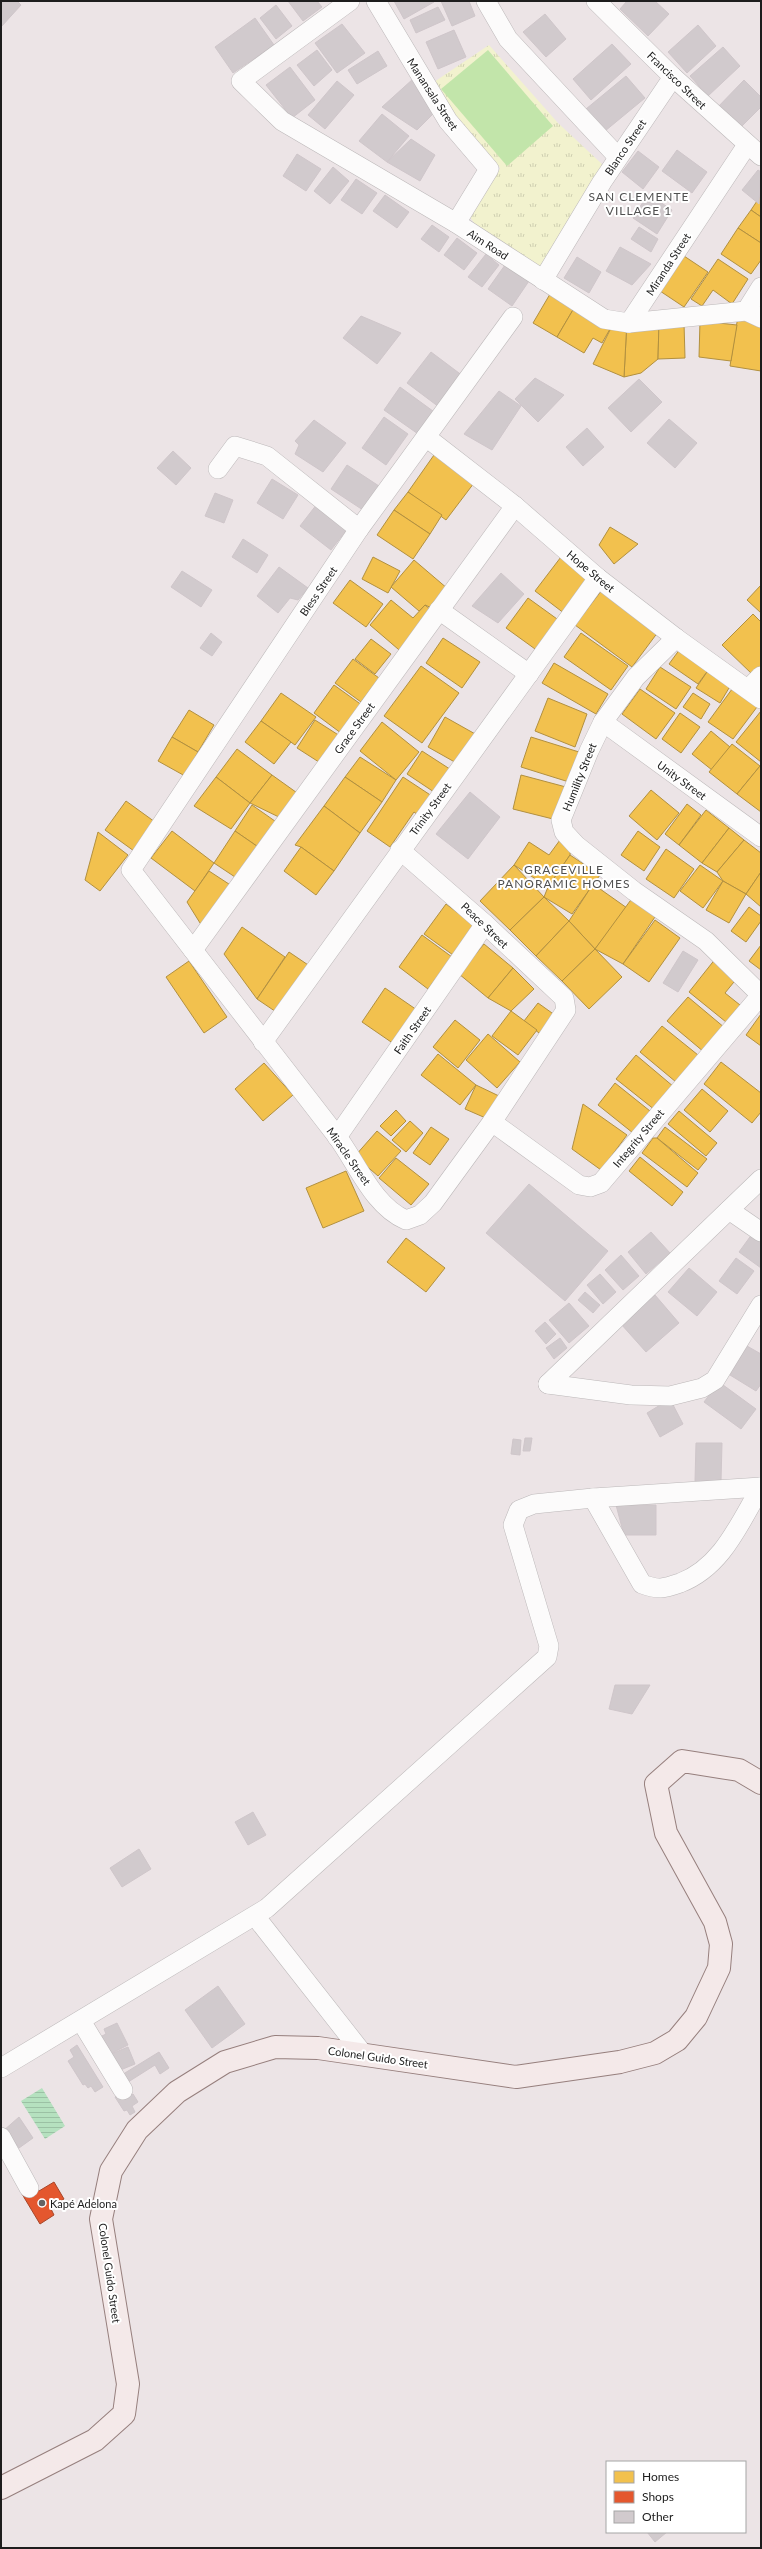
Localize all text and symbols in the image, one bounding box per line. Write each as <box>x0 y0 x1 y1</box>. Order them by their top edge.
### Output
street label: Francisco Street <box>645 49 709 111</box>
street label: Manansala Street <box>405 56 461 133</box>
street label: Blanco Street <box>602 117 648 177</box>
district label: SAN CLEMENTE VILLAGE 1 <box>588 189 690 218</box>
street label: Aim Road <box>465 226 511 262</box>
street label: Miranda Street <box>643 230 693 298</box>
street label: Hope Street <box>565 547 618 595</box>
street label: Bless Street <box>297 564 339 618</box>
street label: Grace Street <box>331 700 377 756</box>
street label: Humility Street <box>559 741 599 813</box>
street label: Unity Street <box>655 758 709 802</box>
street label: Trinity Street <box>407 780 453 838</box>
district label: GRACEVILLE PANORAMIC HOMES <box>497 862 631 891</box>
street label: Peace Street <box>459 899 511 951</box>
street label: Faith Street <box>391 1004 433 1056</box>
street label: Integrity Street <box>610 1106 666 1170</box>
street label: Miracle Street <box>324 1125 374 1187</box>
street label: Colonel Guido Street <box>327 2044 429 2070</box>
place label: Kapé Adelona <box>50 2197 117 2210</box>
marker: Kapé Adelona <box>37 2198 47 2208</box>
street label: Colonel Guido Street <box>97 2222 123 2324</box>
legend <box>606 2461 746 2533</box>
text: Homes <box>642 2469 679 2484</box>
text: Shops <box>642 2489 674 2504</box>
text: Other <box>642 2509 674 2524</box>

